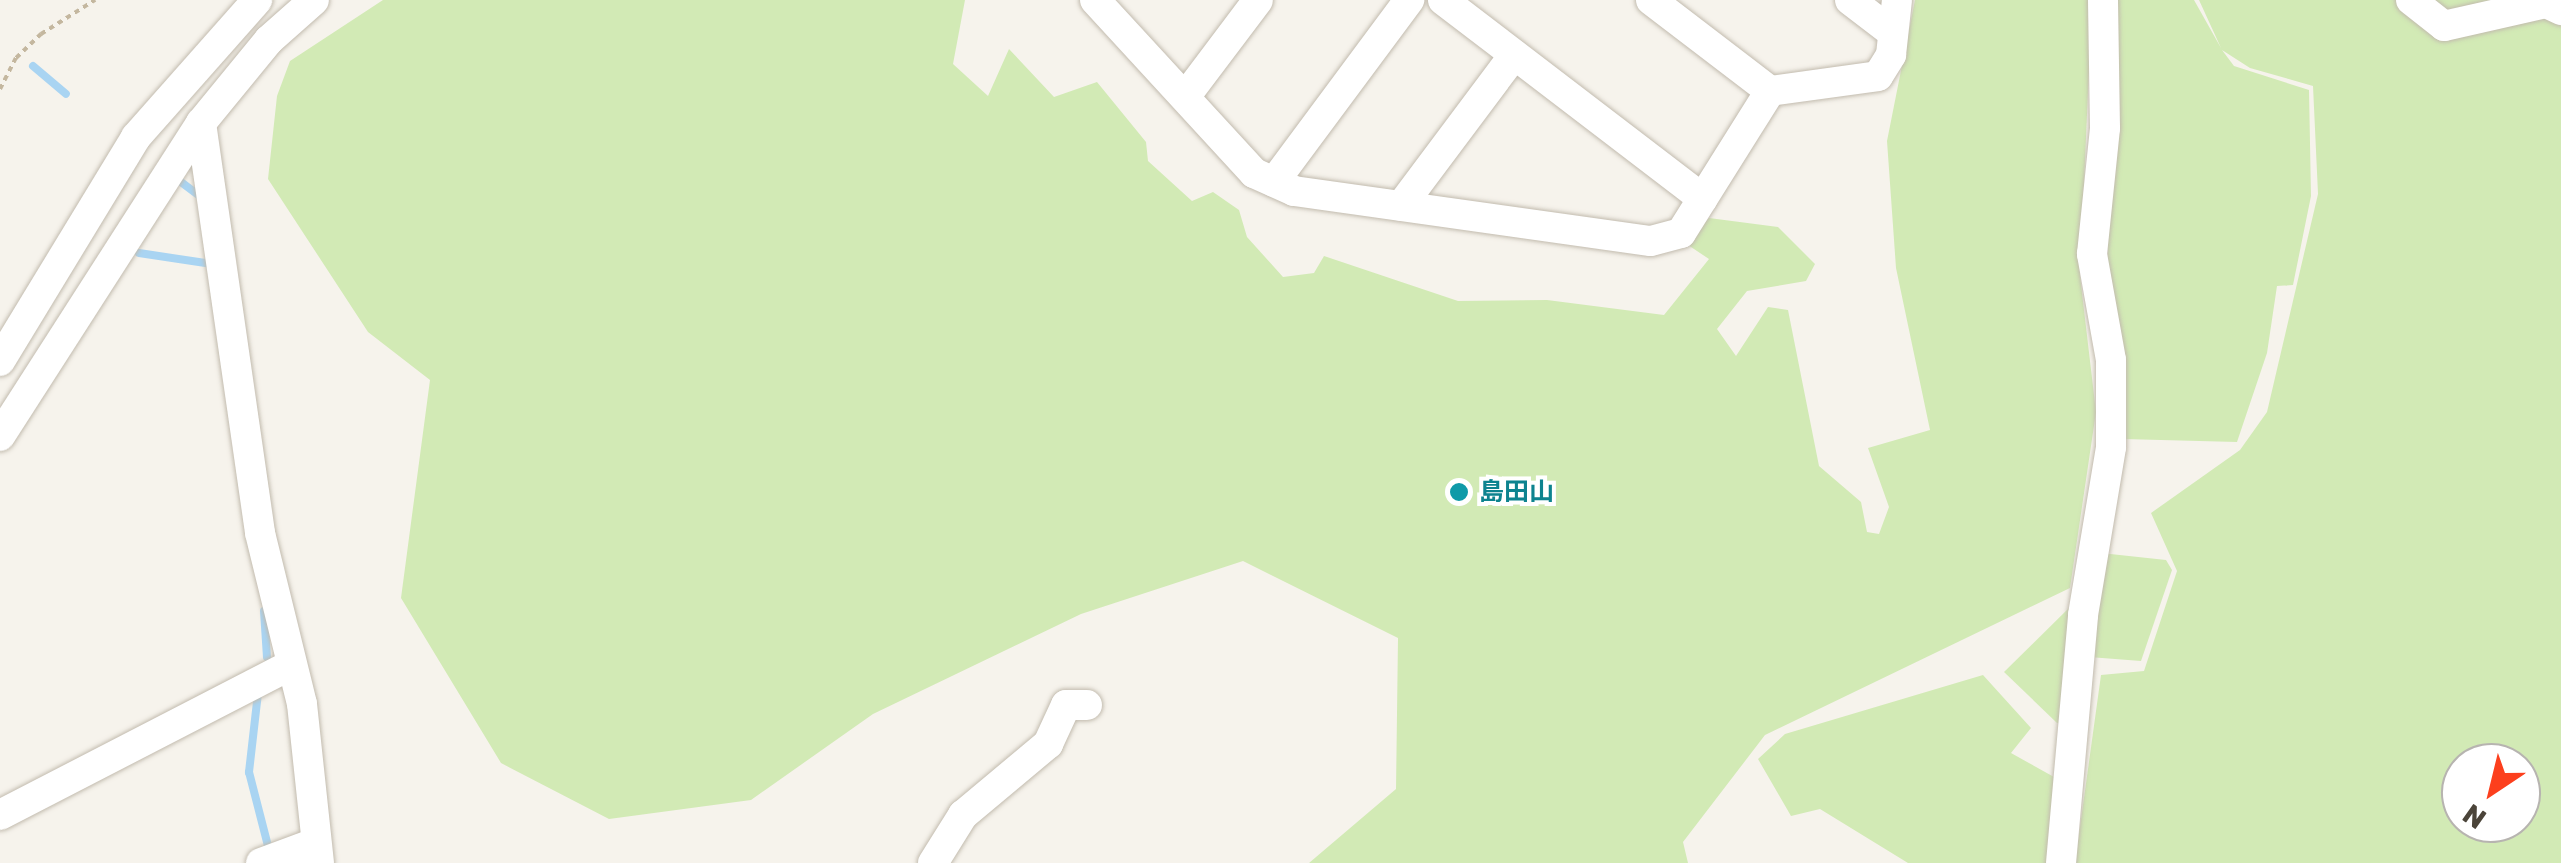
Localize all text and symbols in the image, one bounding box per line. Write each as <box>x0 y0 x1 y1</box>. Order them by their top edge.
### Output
place label: 島田山 <box>1479 477 1554 507</box>
marker: 島田山 <box>1448 481 1470 503</box>
north arrow <box>2441 743 2541 843</box>
text: N <box>2457 797 2492 836</box>

